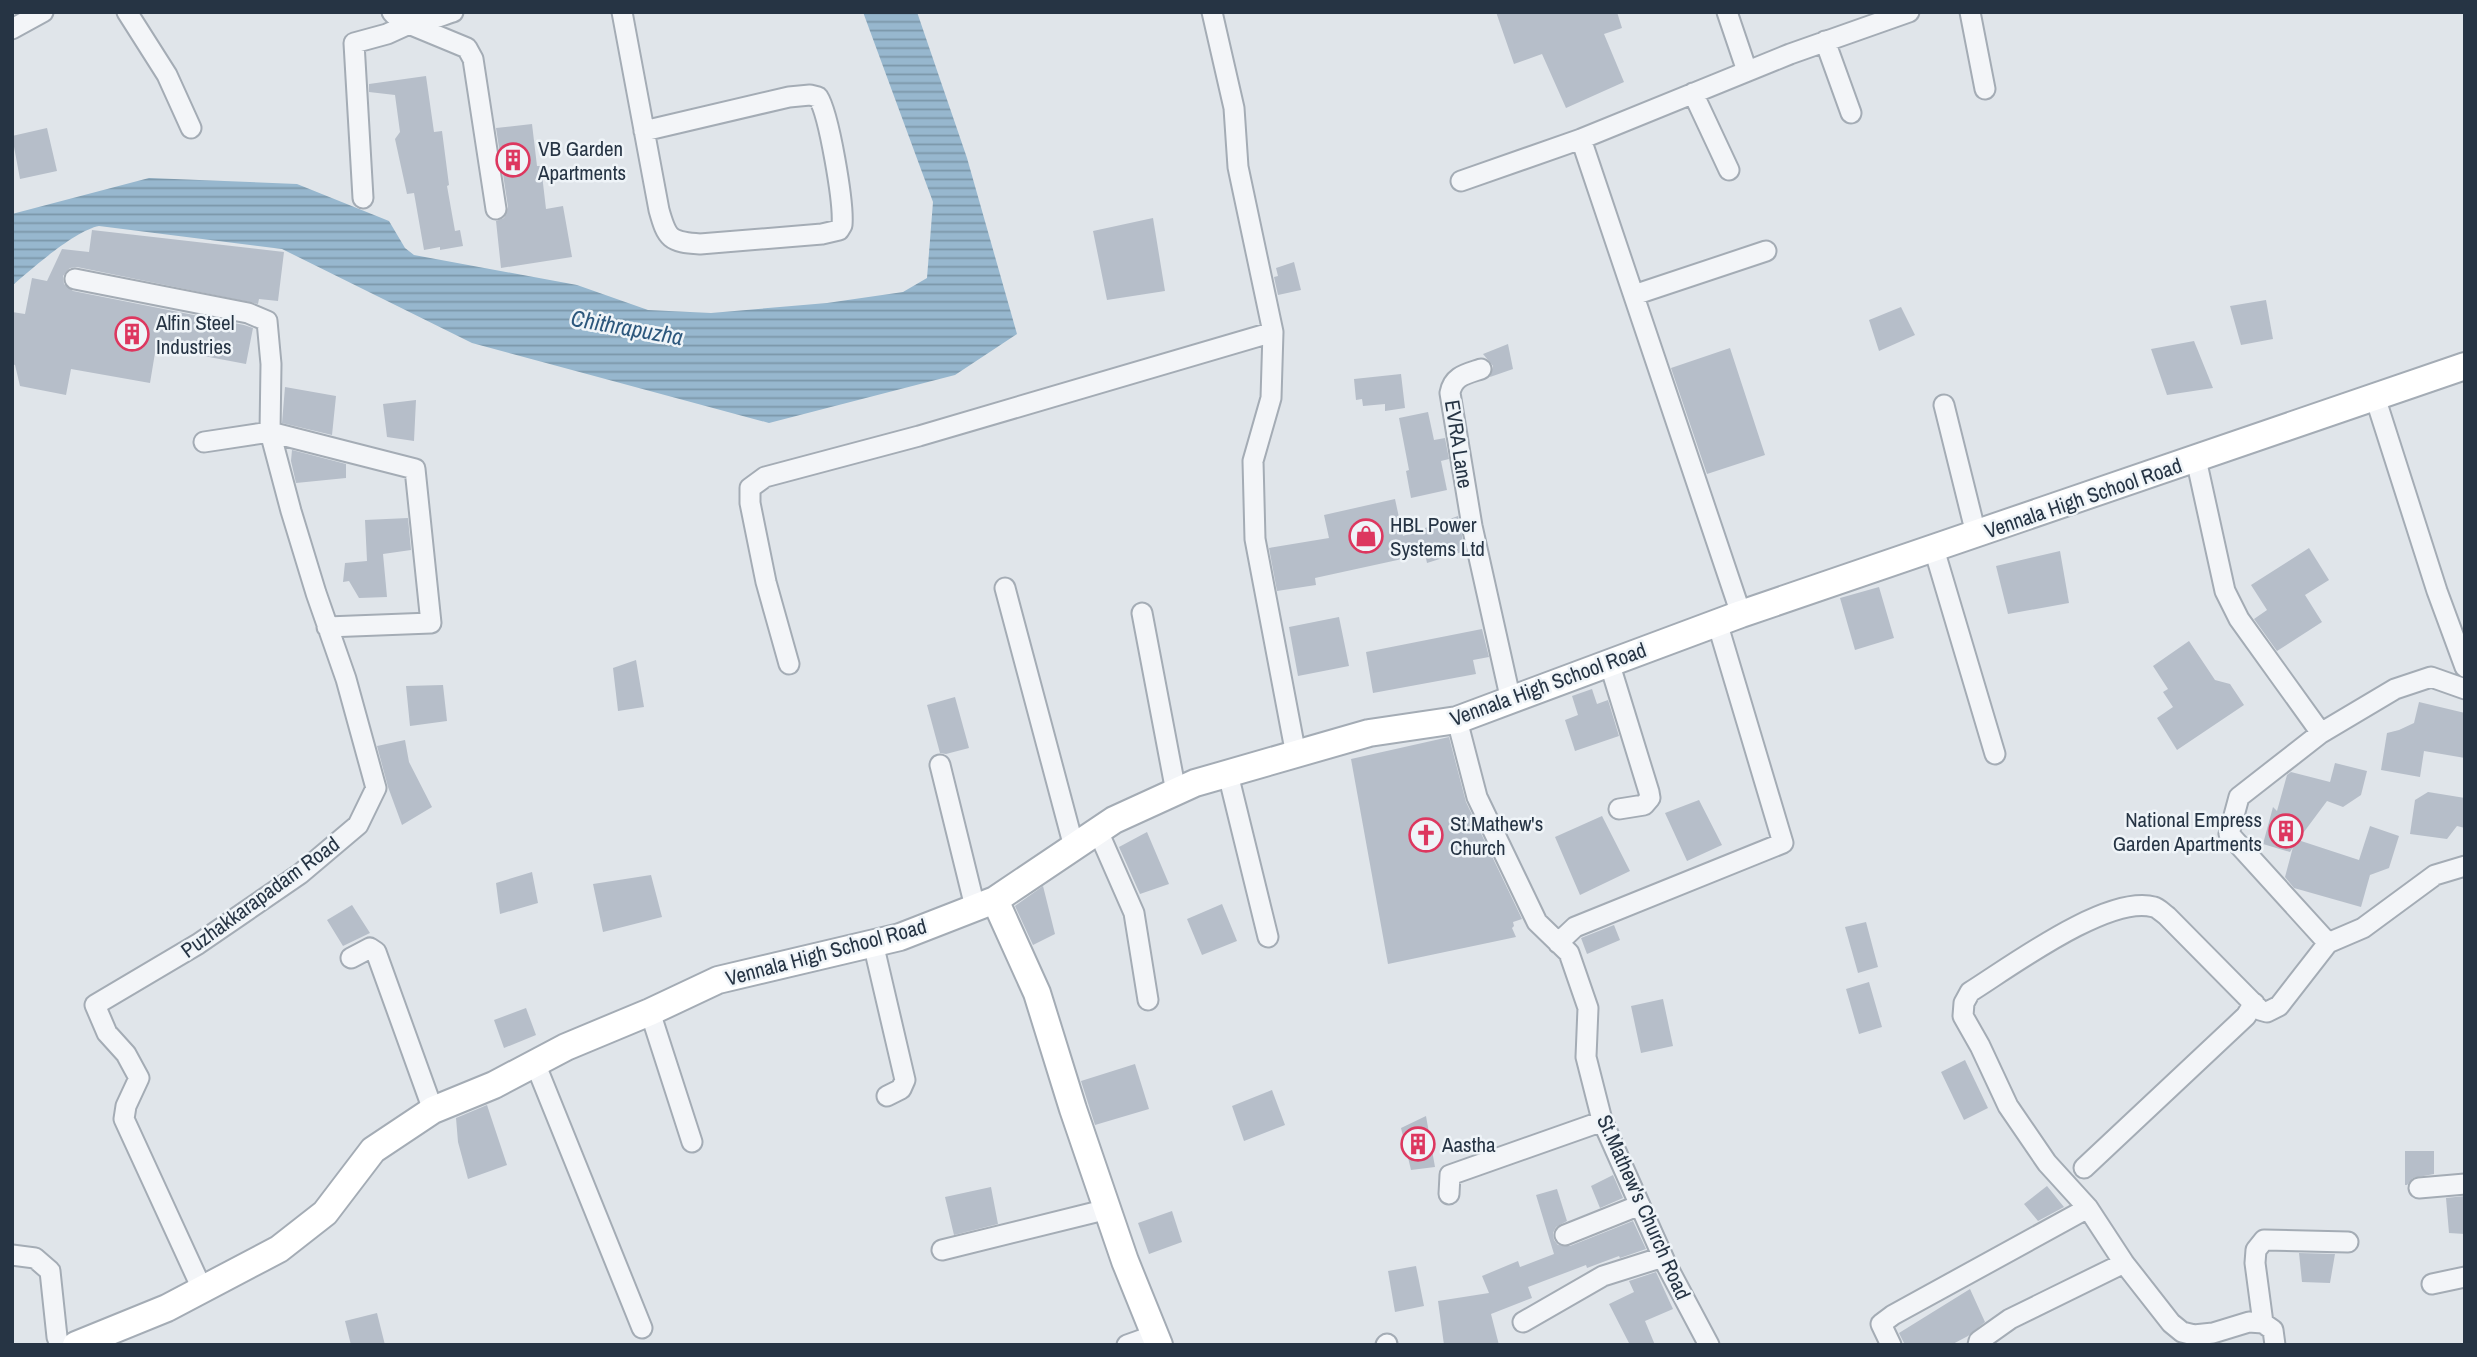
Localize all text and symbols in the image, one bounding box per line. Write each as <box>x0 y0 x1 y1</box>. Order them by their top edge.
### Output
place label: VB Garden Apartments <box>537 134 626 187</box>
building icon: VB Garden Apartments <box>494 141 532 179</box>
water label: Chithrapuzha <box>569 302 685 352</box>
place label: Alfin Steel Industries <box>155 308 235 361</box>
building icon: Alfin Steel Industries <box>113 315 151 353</box>
street label: EVRA Lane <box>1438 398 1480 490</box>
street label: Vennala High School Road <box>1981 451 2185 545</box>
place label: HBL Power Systems Ltd <box>1390 510 1485 563</box>
shop icon: HBL Power Systems Ltd <box>1347 517 1385 555</box>
street label: Vennala High School Road <box>1446 635 1650 733</box>
place label: National Empress Garden Apartments <box>2113 805 2262 858</box>
place label: St.Mathew's Church <box>1450 809 1543 862</box>
building icon: National Empress Garden Apartments <box>2267 812 2305 850</box>
church icon: St.Mathew's Church <box>1407 816 1445 854</box>
street label: Puzhakkarapadam Road <box>175 830 345 964</box>
street label: Vennala High School Road <box>722 911 930 993</box>
street label: St.Mathew's Church Road <box>1590 1110 1698 1304</box>
building icon: Aastha <box>1399 1125 1437 1163</box>
place label: Aastha <box>1441 1130 1496 1159</box>

